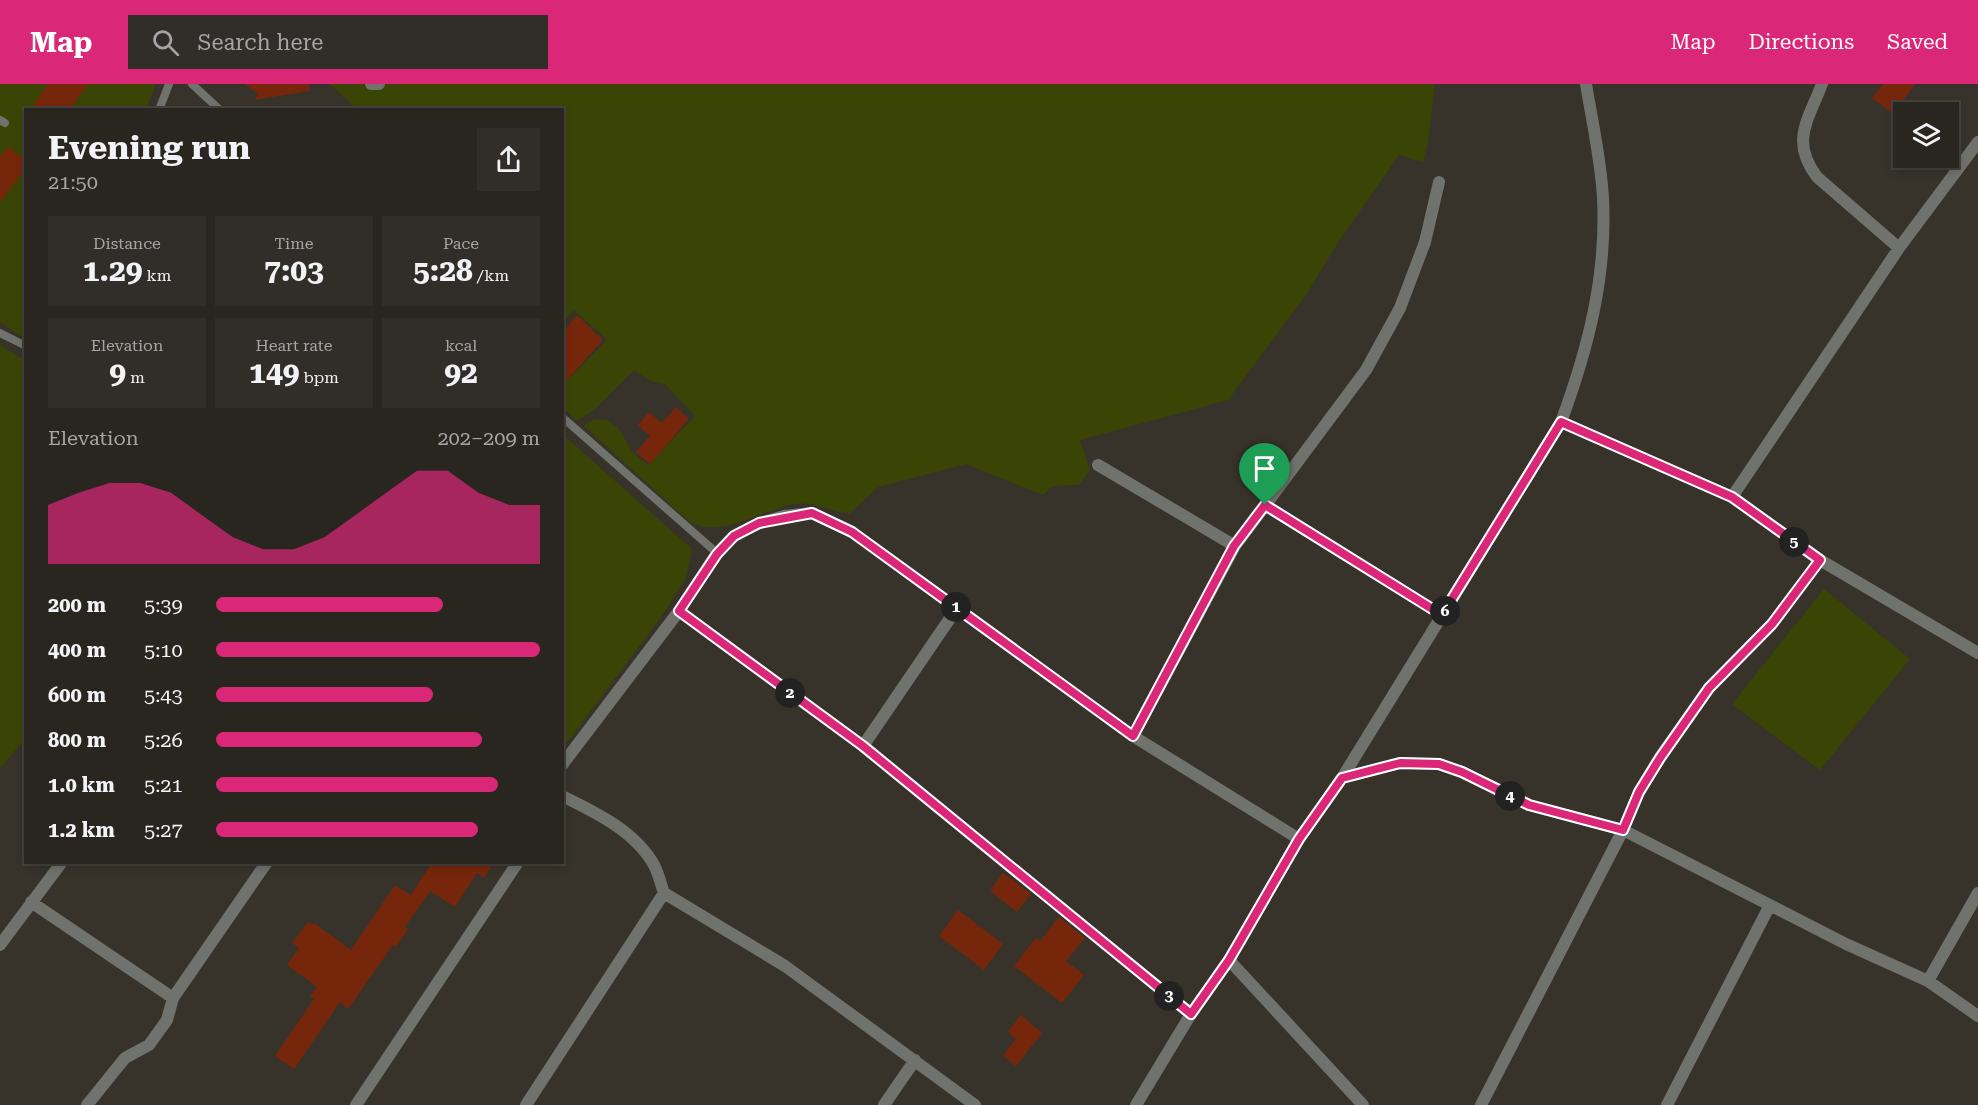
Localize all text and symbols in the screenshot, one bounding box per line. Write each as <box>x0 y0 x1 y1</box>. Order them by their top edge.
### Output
search box <box>128 15 548 69</box>
text: Map <box>30 26 92 59</box>
icon: search <box>149 26 182 59</box>
text: Search here <box>197 30 323 55</box>
text: Map <box>1671 30 1715 54</box>
text: Directions <box>1748 30 1854 54</box>
text: Saved <box>1887 30 1948 54</box>
map controls <box>1893 102 1959 168</box>
button: layers <box>1893 102 1959 168</box>
text: Evening run <box>48 128 250 167</box>
button: share <box>477 128 540 191</box>
text: 21:50 <box>48 170 98 194</box>
text: Distance <box>93 234 161 253</box>
text: Time <box>274 234 314 253</box>
text: Pace <box>443 234 479 253</box>
text: 1.29 <box>83 253 143 288</box>
text: 7:03 <box>264 253 324 288</box>
text: 5:28 <box>413 253 473 288</box>
text: km <box>143 266 171 285</box>
text: /km <box>473 266 509 285</box>
text: Elevation <box>91 336 163 355</box>
text: Heart rate <box>256 336 332 355</box>
text: kcal <box>445 336 477 355</box>
text: 9 <box>109 355 126 390</box>
text: 149 <box>249 355 299 390</box>
text: 92 <box>444 355 478 390</box>
text: m <box>126 368 145 387</box>
text: bpm <box>299 368 339 387</box>
text: Elevation <box>48 426 139 450</box>
text: 202–209 m <box>437 426 540 450</box>
pin <box>1239 443 1290 505</box>
icon: arrive <box>1248 452 1281 485</box>
pin: 5 <box>1779 527 1809 557</box>
text: 5 <box>1790 532 1798 551</box>
pin: 1 <box>941 592 971 622</box>
text: 200 m <box>48 593 106 617</box>
text: 5:39 <box>144 593 183 617</box>
pin: 6 <box>1430 596 1460 626</box>
text: 1 <box>952 597 960 616</box>
text: 6 <box>1441 601 1449 620</box>
text: 400 m <box>48 638 106 662</box>
text: 5:10 <box>144 638 183 662</box>
pin: 2 <box>775 678 805 708</box>
text: 600 m <box>48 683 106 707</box>
text: 5:43 <box>144 683 183 707</box>
text: 2 <box>786 683 794 702</box>
text: 800 m <box>48 728 106 752</box>
text: 5:26 <box>144 728 183 752</box>
text: 1.0 km <box>48 773 115 797</box>
text: 5:21 <box>144 773 183 797</box>
pin: 4 <box>1495 781 1525 811</box>
text: 4 <box>1506 786 1514 805</box>
text: 1.2 km <box>48 818 115 842</box>
text: 5:27 <box>144 818 183 842</box>
pin: 3 <box>1154 981 1184 1011</box>
text: 3 <box>1165 986 1173 1005</box>

